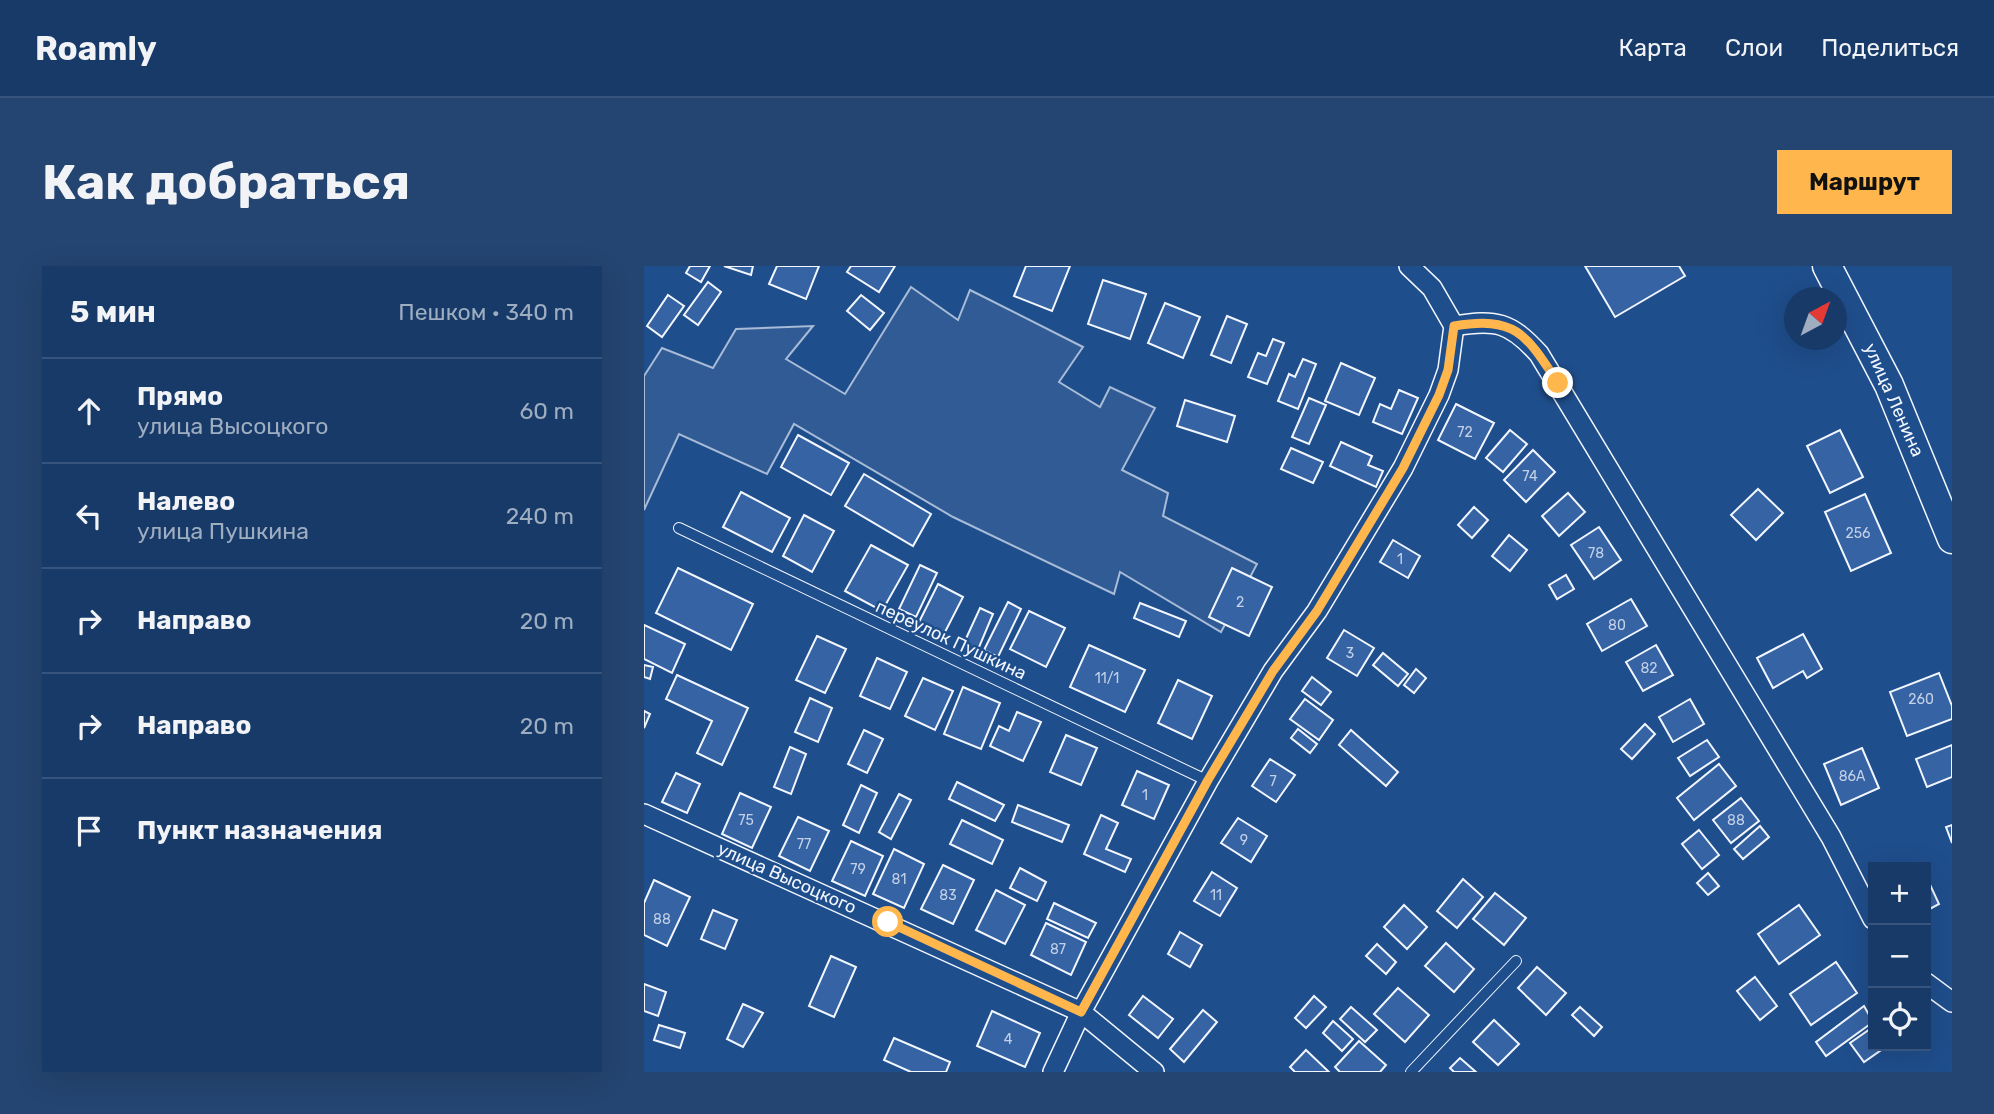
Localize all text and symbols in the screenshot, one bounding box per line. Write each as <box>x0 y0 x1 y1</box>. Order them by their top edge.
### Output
text: Roamly <box>35 29 157 68</box>
text: Карта <box>1618 34 1687 62</box>
text: Слои <box>1725 34 1783 62</box>
text: Поделиться <box>1821 34 1959 62</box>
button: Маршрут <box>1777 150 1952 214</box>
text: Как добраться <box>42 153 410 211</box>
north arrow <box>1784 287 1847 350</box>
text: 5 мин <box>70 294 156 330</box>
text: Пешком · 340 m <box>398 298 574 326</box>
street label: улица Ленина <box>1859 340 1929 460</box>
route end <box>1542 367 1573 398</box>
text: Прямо <box>137 381 223 412</box>
icon: ahead <box>70 392 108 430</box>
text: 60 m <box>519 397 574 425</box>
text: улица Высоцкого <box>137 412 328 440</box>
house number: 72 <box>1457 424 1473 441</box>
house number: 74 <box>1522 468 1538 485</box>
text: Налево <box>137 486 235 517</box>
icon: left <box>70 497 108 535</box>
text: 240 m <box>506 502 574 530</box>
text: улица Пушкина <box>137 517 309 545</box>
house number: 256 <box>1846 525 1870 542</box>
house number: 78 <box>1588 545 1604 562</box>
house number: 1 <box>1397 551 1403 568</box>
house number: 2 <box>1236 594 1244 611</box>
street label: переулок Пушкина <box>872 595 1030 685</box>
icon: right <box>70 602 108 640</box>
text: Направо <box>137 605 251 636</box>
text: 20 m <box>520 607 574 635</box>
house number: 80 <box>1608 617 1626 634</box>
house number: 3 <box>1346 645 1354 662</box>
house number: 82 <box>1640 660 1658 677</box>
house number: 11/1 <box>1095 670 1119 687</box>
house number: 260 <box>1908 691 1934 708</box>
icon: right <box>70 707 108 745</box>
text: Направо <box>137 710 251 741</box>
text: 20 m <box>520 712 574 740</box>
house number: 86А <box>1839 768 1866 785</box>
house number: 7 <box>1269 773 1277 790</box>
house number: 1 <box>1142 787 1148 804</box>
icon: arrive <box>70 812 108 850</box>
house number: 75 <box>738 812 754 829</box>
house number: 88 <box>1727 812 1745 829</box>
text: Пункт назначения <box>137 815 382 846</box>
house number: 9 <box>1240 832 1248 849</box>
house number: 77 <box>797 836 811 853</box>
street label: улица Высоцкого <box>714 837 860 919</box>
house number: 79 <box>850 861 866 878</box>
map controls <box>1868 862 1931 1051</box>
button: + <box>1868 862 1931 925</box>
house number: 81 <box>892 871 906 888</box>
house number: 83 <box>939 887 957 904</box>
house number: 11 <box>1210 887 1222 904</box>
route start <box>872 906 903 937</box>
house number: 88 <box>653 911 671 928</box>
button: − <box>1868 925 1931 988</box>
house number: 87 <box>1050 941 1066 958</box>
button: locate <box>1868 988 1931 1051</box>
house number: 4 <box>1004 1031 1013 1048</box>

